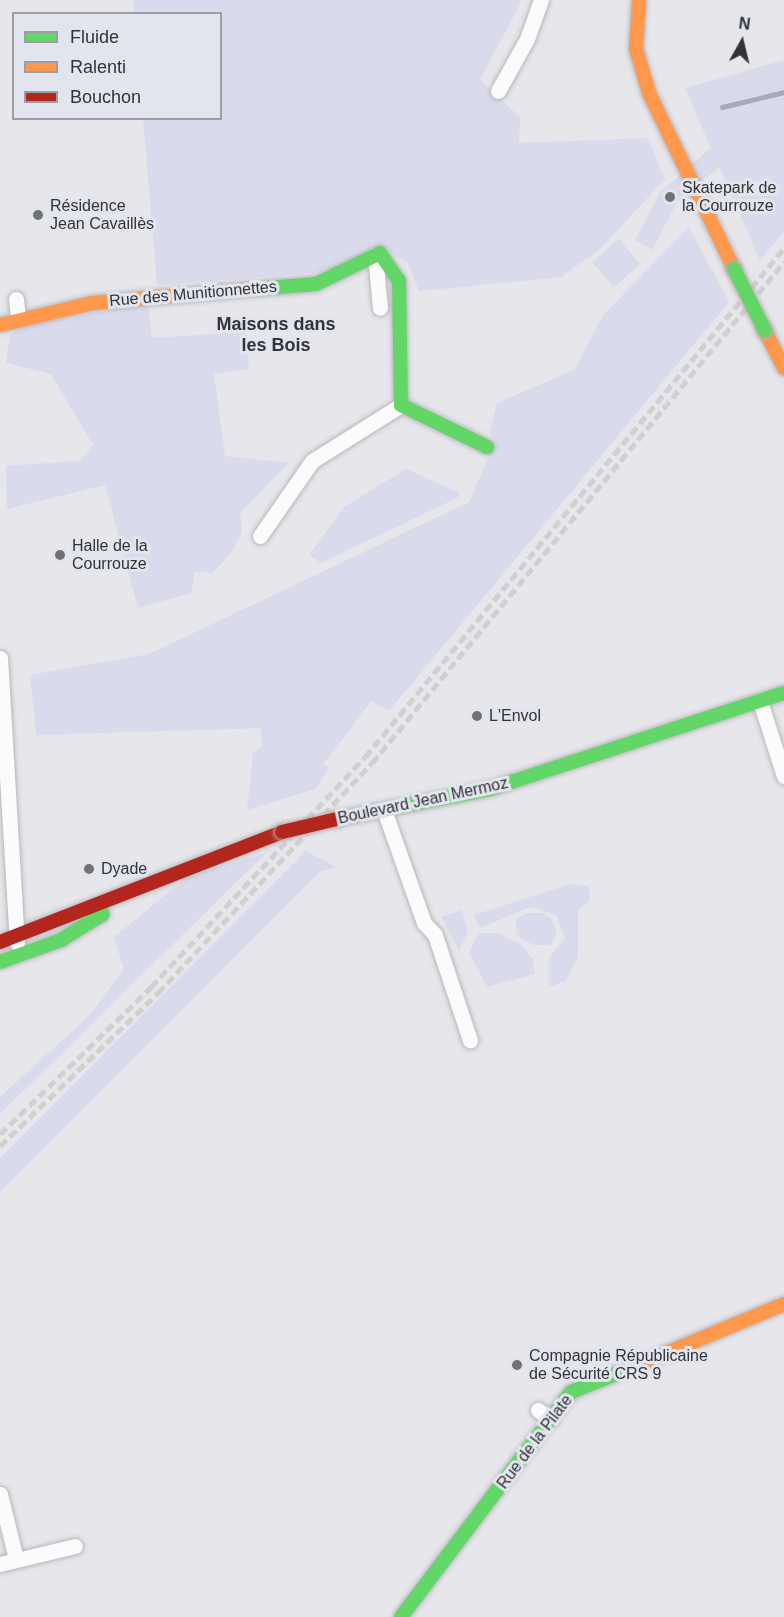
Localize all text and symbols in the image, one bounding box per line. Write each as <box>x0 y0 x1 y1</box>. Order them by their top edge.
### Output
legend <box>12 12 222 120</box>
north arrow <box>712 12 772 72</box>
text: N <box>738 14 751 33</box>
text: Fluide <box>70 27 119 47</box>
text: Ralenti <box>70 57 126 77</box>
text: Bouchon <box>70 87 141 107</box>
place label: Skatepark de la Courrouze <box>682 178 776 216</box>
marker: Skatepark de la Courrouze <box>663 190 677 204</box>
place label: Résidence Jean Cavaillès <box>50 196 154 234</box>
marker: Résidence Jean Cavaillès <box>31 208 45 222</box>
street label: Rue des Munitionnettes <box>108 277 278 311</box>
district label: Maisons dans les Bois <box>216 314 336 356</box>
place label: Halle de la Courrouze <box>72 536 148 574</box>
marker: Halle de la Courrouze <box>53 548 67 562</box>
place label: L'Envol <box>489 706 541 726</box>
marker: L'Envol <box>470 709 484 723</box>
street label: Boulevard Jean Mermoz <box>336 774 510 828</box>
place label: Dyade <box>101 859 147 879</box>
marker: Dyade <box>82 862 96 876</box>
place label: Compagnie Républicaine de Sécurité CRS 9 <box>529 1346 708 1384</box>
marker: Compagnie Républicaine de Sécurité CRS 9 <box>510 1358 524 1372</box>
street label: Rue de la Pilate <box>493 1391 577 1493</box>

